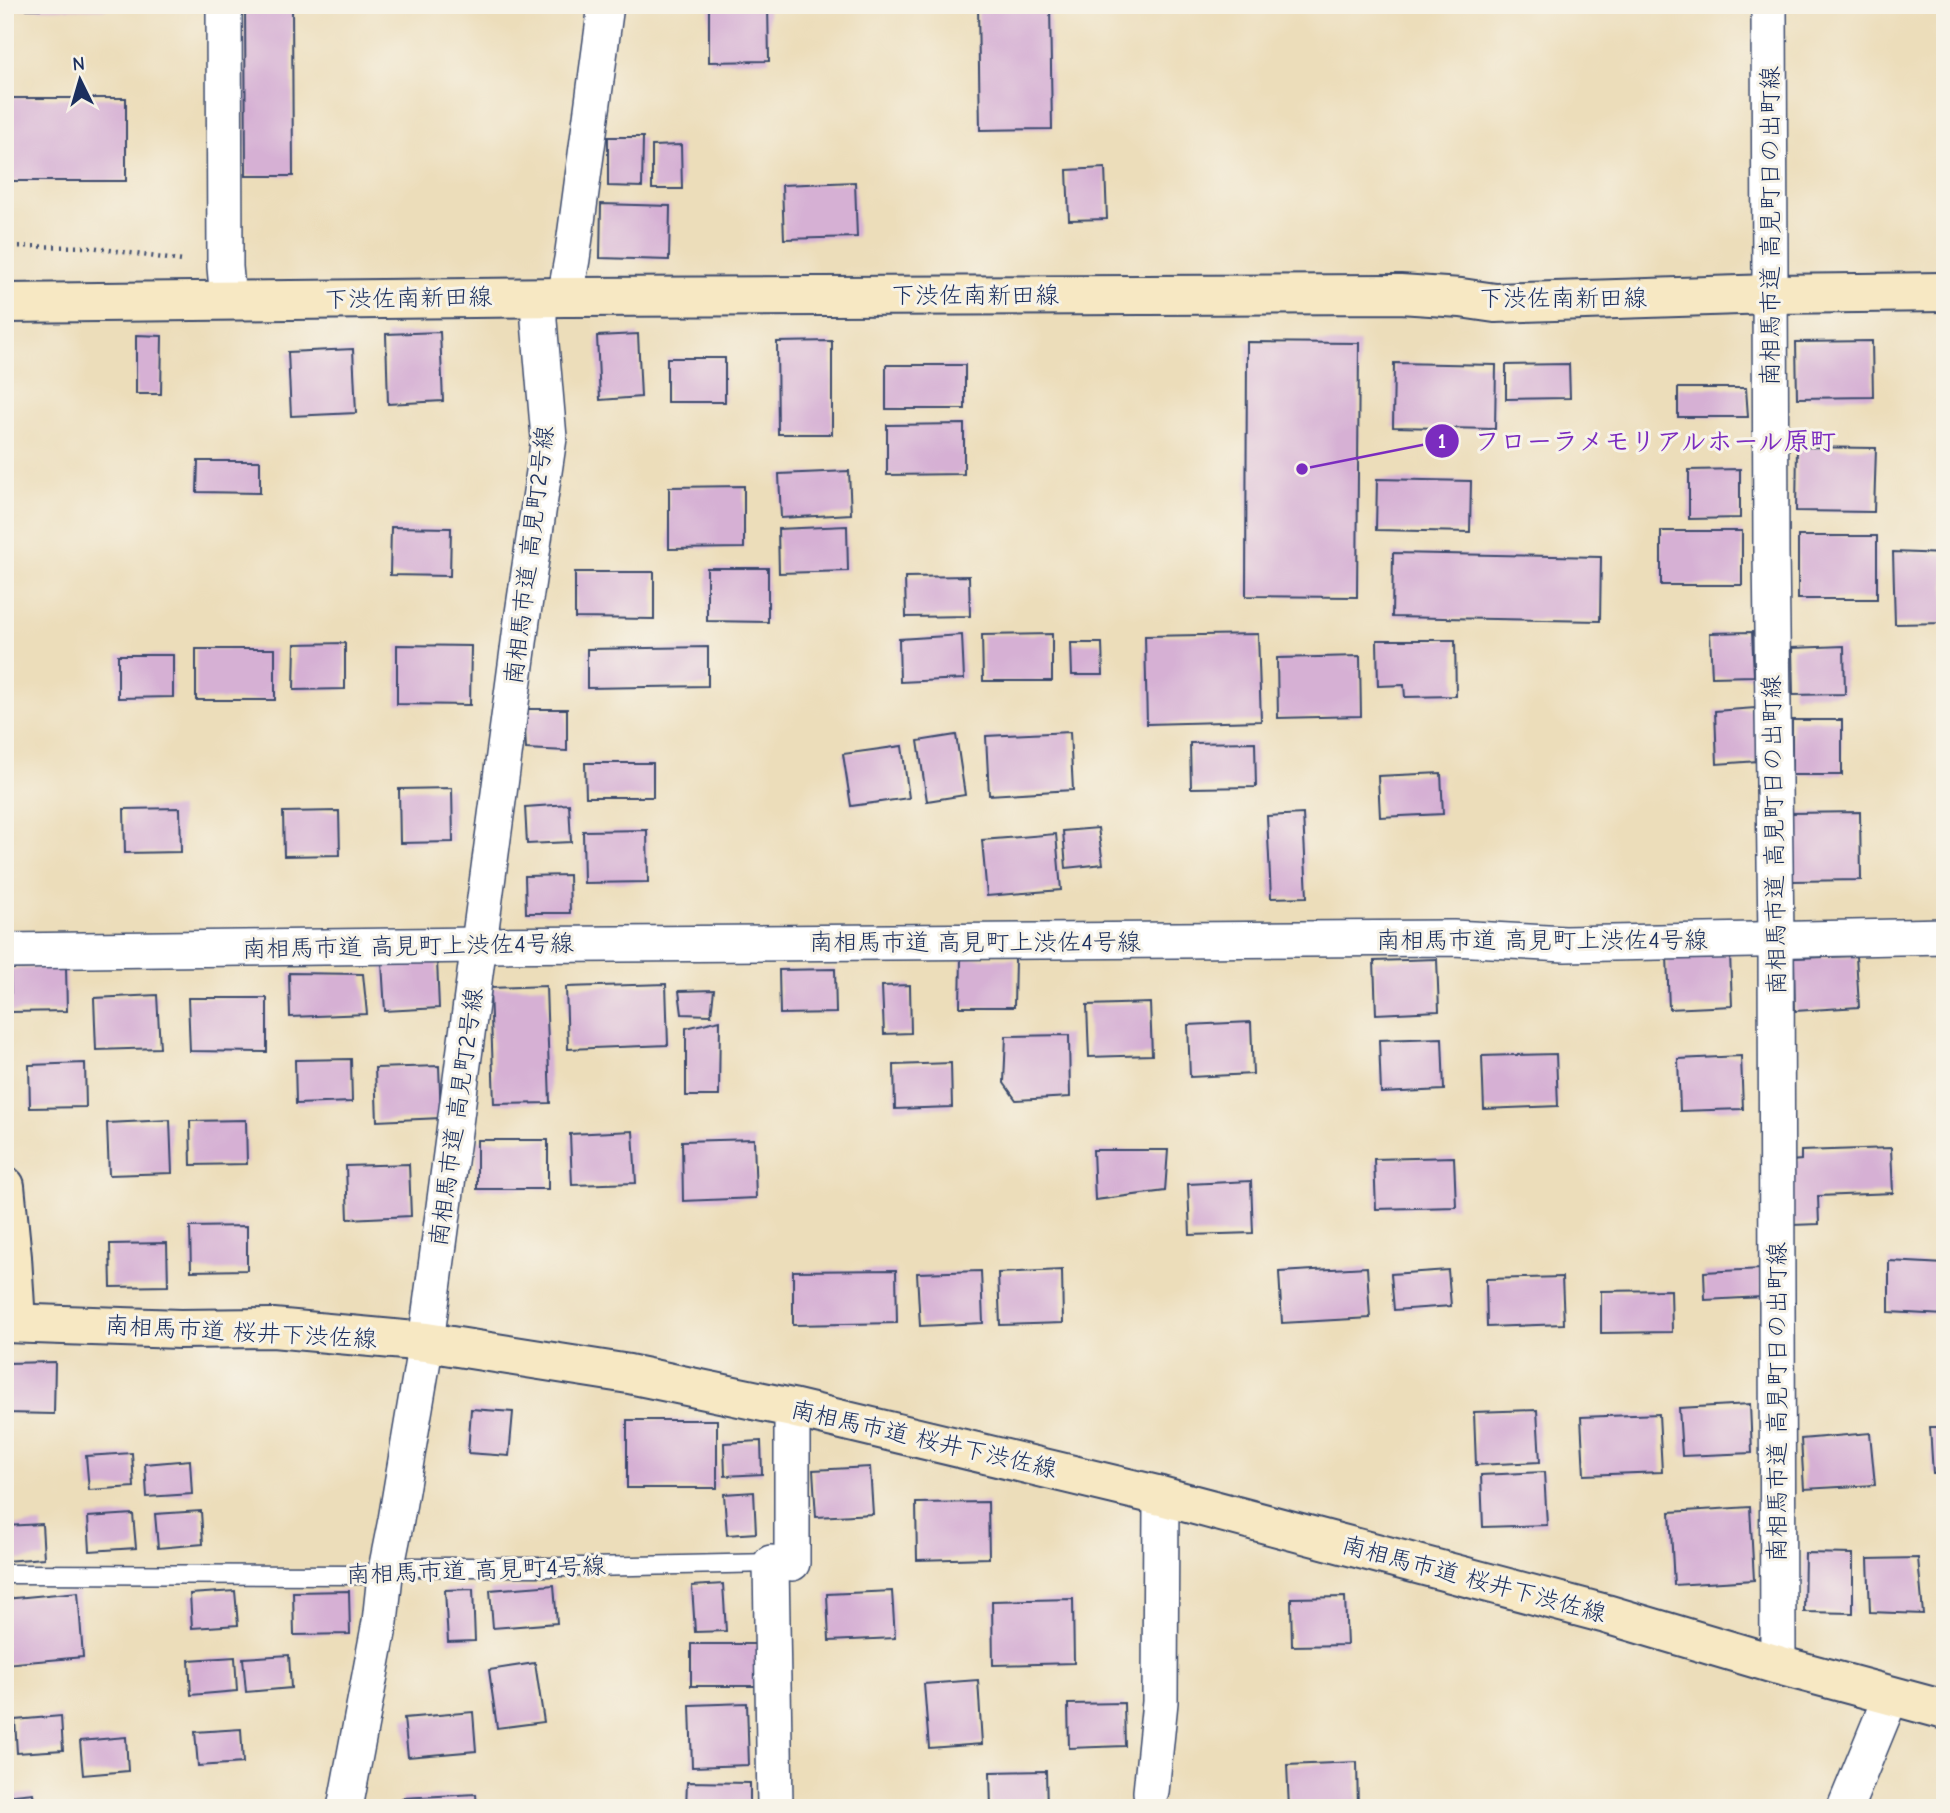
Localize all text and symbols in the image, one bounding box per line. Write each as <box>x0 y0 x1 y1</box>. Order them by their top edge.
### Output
north arrow <box>46 46 116 116</box>
text: N <box>71 53 86 76</box>
street label: 南相馬市道 高見町日の出町線 <box>1756 66 1784 386</box>
street label: 下渋佐南新田線 <box>891 281 1059 309</box>
street label: 下渋佐南新田線 <box>324 283 492 313</box>
street label: 下渋佐南新田線 <box>1479 284 1647 312</box>
callout: フローラメモリアルホール原町 <box>1424 417 1851 464</box>
street label: 南相馬市道 高見町2号線 <box>499 424 559 686</box>
text: フローラメモリアルホール原町 <box>1474 427 1836 457</box>
text: 1 <box>1438 429 1446 453</box>
street label: 南相馬市道 高見町日の出町線 <box>1757 675 1791 995</box>
street label: 南相馬市道 高見町上渋佐4号線 <box>1376 926 1708 954</box>
street label: 南相馬市道 高見町上渋佐4号線 <box>809 928 1141 956</box>
street label: 南相馬市道 高見町上渋佐4号線 <box>242 929 574 963</box>
street label: 南相馬市道 高見町2号線 <box>424 986 488 1248</box>
street label: 南相馬市道 高見町日の出町線 <box>1763 1242 1791 1562</box>
street label: 南相馬市道 桜井下渋佐線 <box>104 1311 378 1353</box>
street label: 南相馬市道 桜井下渋佐線 <box>788 1395 1060 1483</box>
street label: 南相馬市道 桜井下渋佐線 <box>1339 1530 1609 1628</box>
street label: 南相馬市道 高見町4号線 <box>346 1551 606 1589</box>

